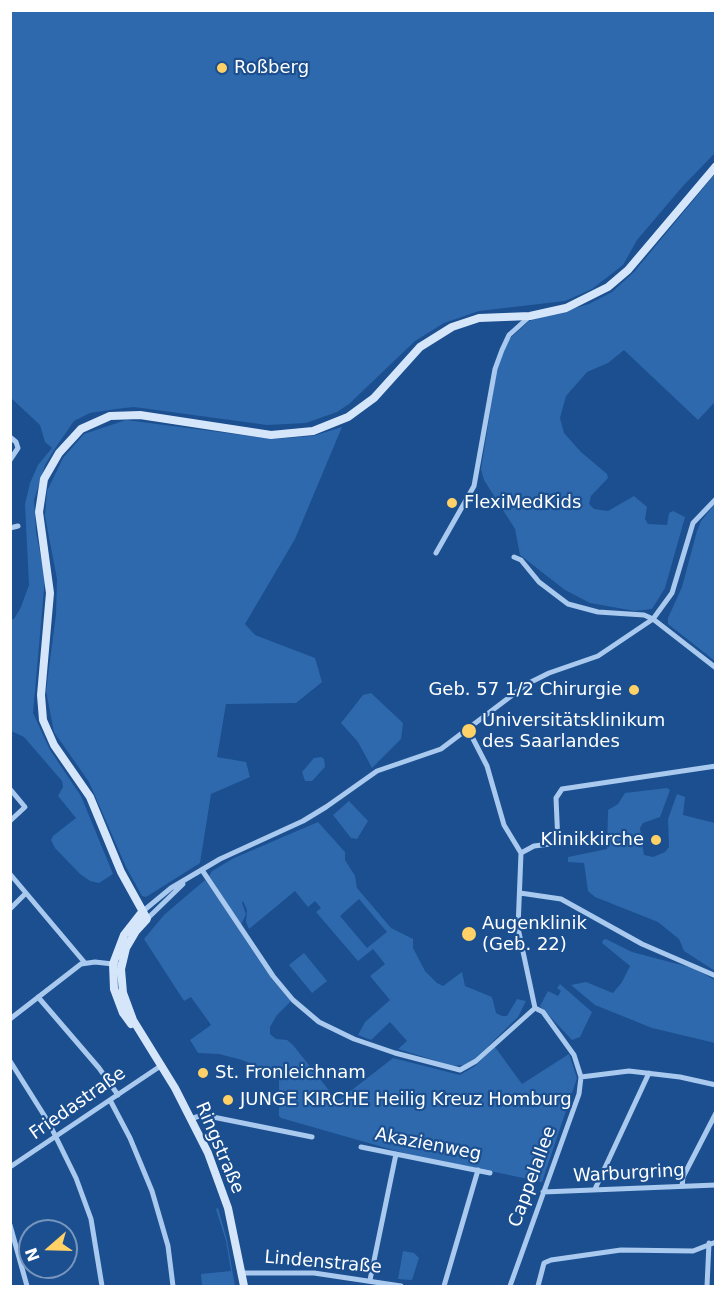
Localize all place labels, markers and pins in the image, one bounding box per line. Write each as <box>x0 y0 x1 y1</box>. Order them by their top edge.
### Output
place label: Roßberg <box>234 57 309 79</box>
marker: Roßberg <box>215 61 229 75</box>
place label: FlexiMedKids <box>464 492 581 514</box>
marker: FlexiMedKids <box>445 496 459 510</box>
place label: Geb. 57 1/2 Chirurgie <box>428 679 622 701</box>
marker: Geb. 57 1/2 Chirurgie <box>627 683 641 697</box>
place label: Universitätsklinikum des Saarlandes <box>482 710 665 752</box>
marker: Universitätsklinikum des Saarlandes <box>460 722 478 740</box>
place label: Klinikkirche <box>541 829 644 851</box>
marker: Klinikkirche <box>649 833 663 847</box>
place label: Augenklinik (Geb. 22) <box>482 913 587 956</box>
marker: Augenklinik (Geb. 22) <box>460 925 478 943</box>
place label: St. Fronleichnam <box>215 1062 366 1084</box>
marker: St. Fronleichnam <box>196 1066 210 1080</box>
place label: JUNGE KIRCHE Heilig Kreuz Homburg <box>240 1089 572 1111</box>
marker: JUNGE KIRCHE Heilig Kreuz Homburg <box>221 1093 235 1107</box>

